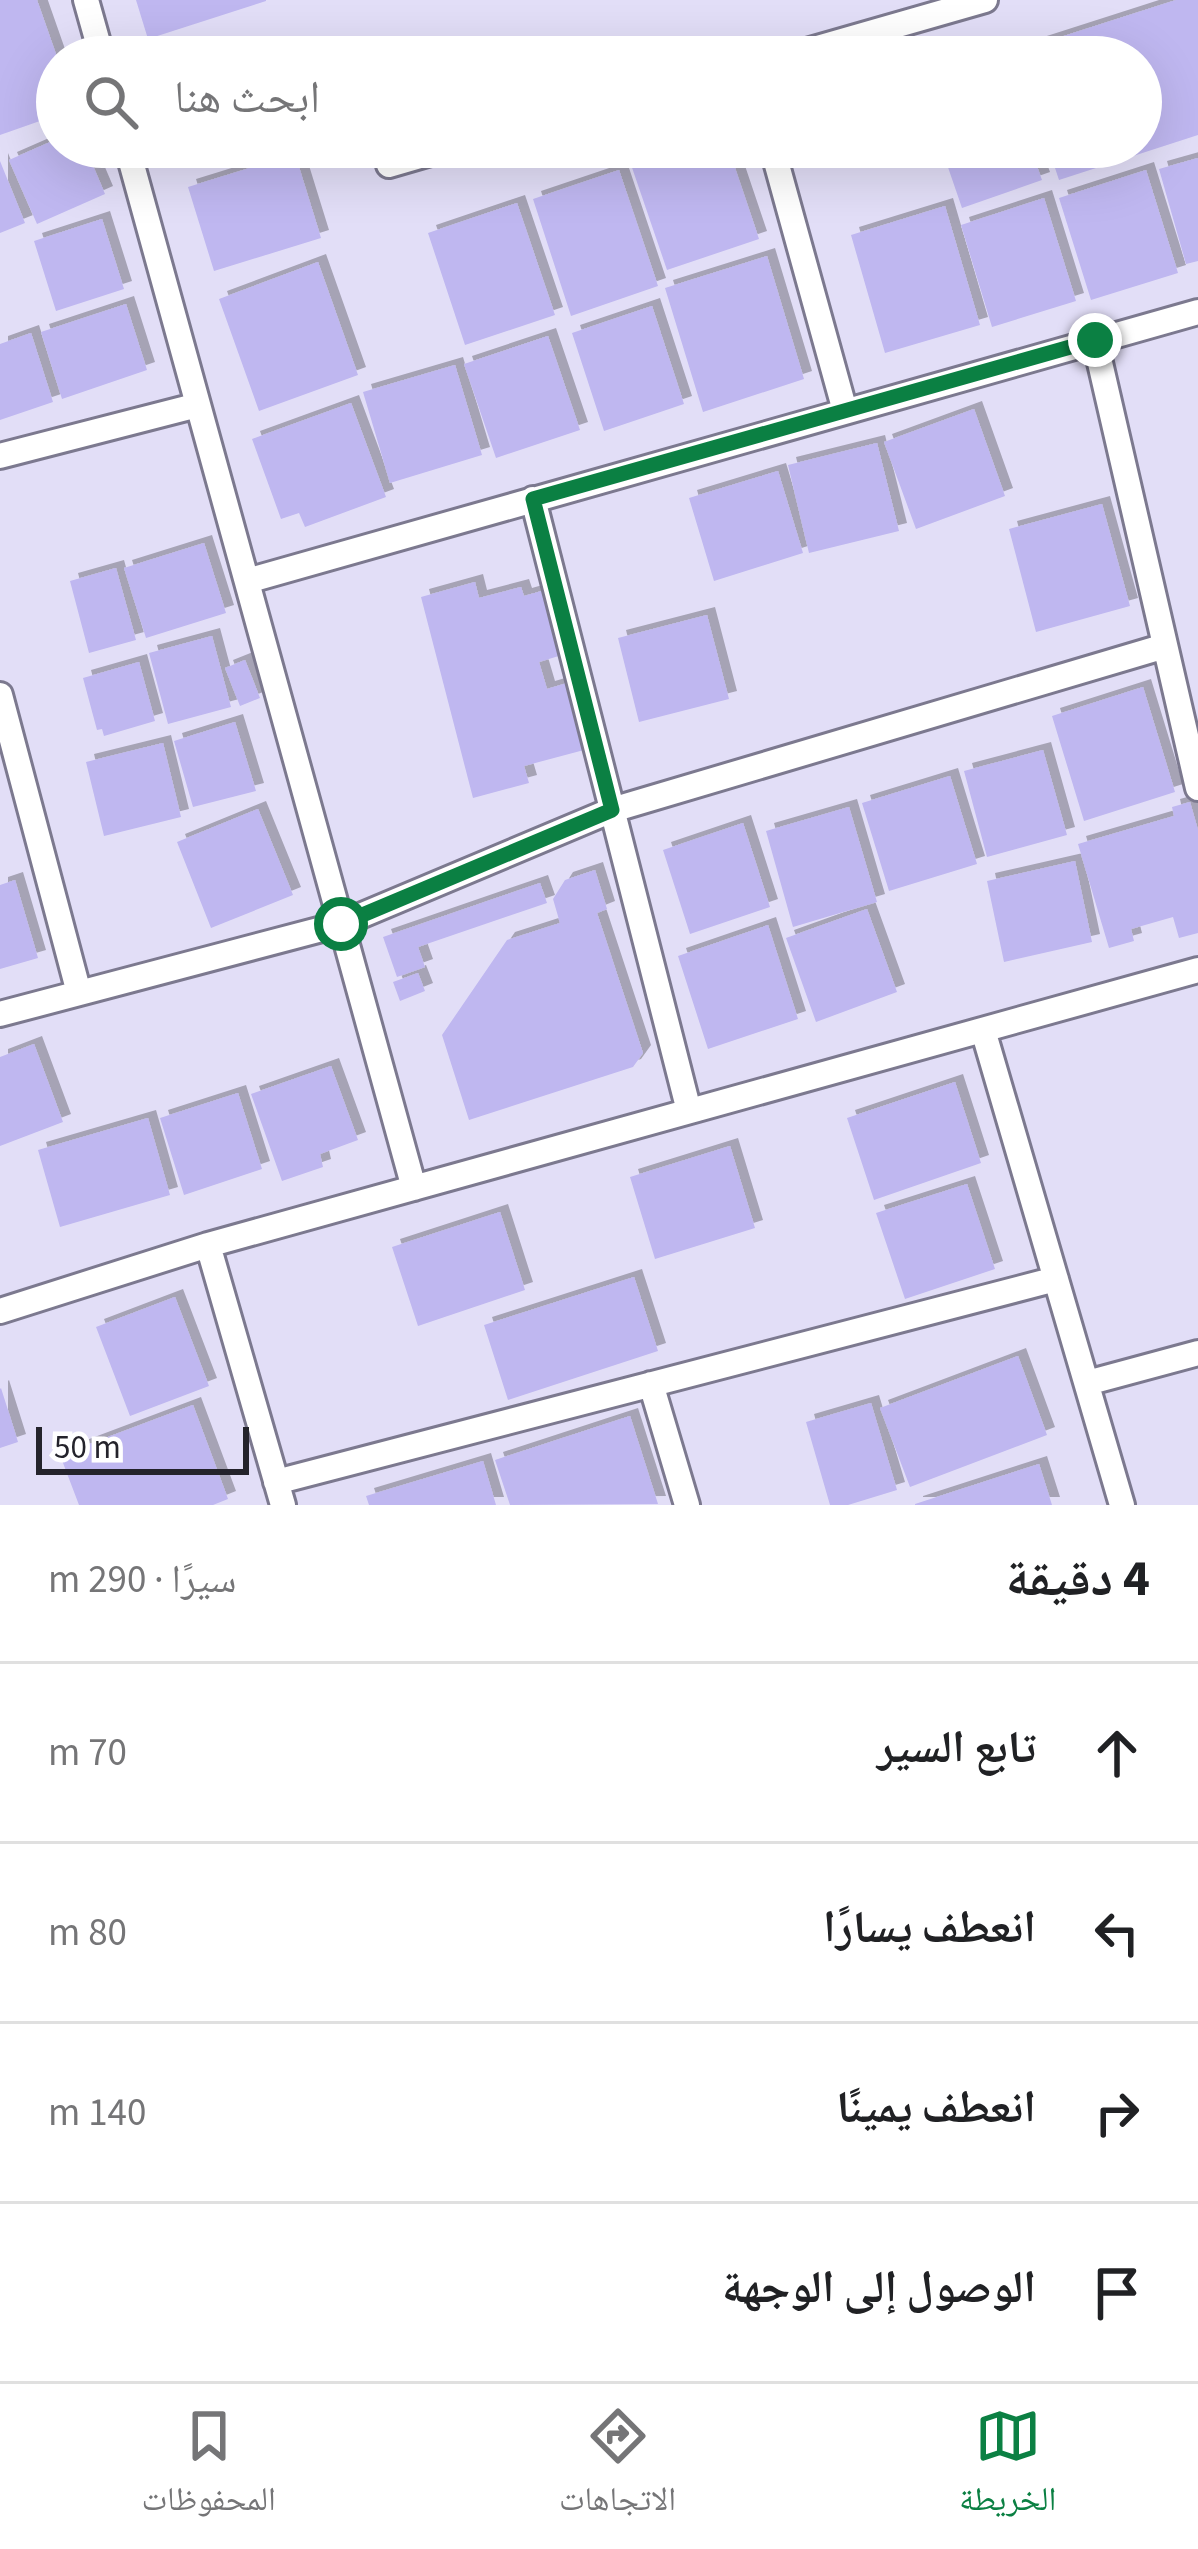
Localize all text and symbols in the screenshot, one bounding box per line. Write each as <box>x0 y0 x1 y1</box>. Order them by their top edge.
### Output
search box <box>36 36 1162 168</box>
text: ابحث هنا <box>174 66 320 130</box>
icon: search <box>78 69 144 135</box>
route end <box>1068 313 1122 367</box>
route start <box>314 897 368 951</box>
scale bar <box>36 1421 249 1474</box>
text: 50 m <box>54 1424 121 1471</box>
text: 4 دقيقة <box>1006 1543 1150 1615</box>
text: سيرًا · 290 m <box>48 1552 236 1608</box>
text: تابع السير <box>877 1716 1036 1780</box>
icon: ahead <box>1084 1720 1150 1786</box>
text: 70 m <box>48 1725 127 1781</box>
text: انعطف يسارًا <box>823 1896 1036 1960</box>
icon: left <box>1084 1900 1150 1966</box>
text: 80 m <box>48 1905 127 1961</box>
text: انعطف يمينًا <box>836 2076 1036 2140</box>
icon: right <box>1084 2080 1150 2146</box>
text: 140 m <box>48 2085 146 2141</box>
text: الوصول إلى الوجهة <box>722 2256 1036 2320</box>
icon: arrive <box>1084 2260 1150 2326</box>
tab: المحفوظات <box>142 2403 276 2531</box>
tab: الاتجاهات <box>559 2403 676 2531</box>
tab: الخريطة <box>959 2403 1056 2531</box>

